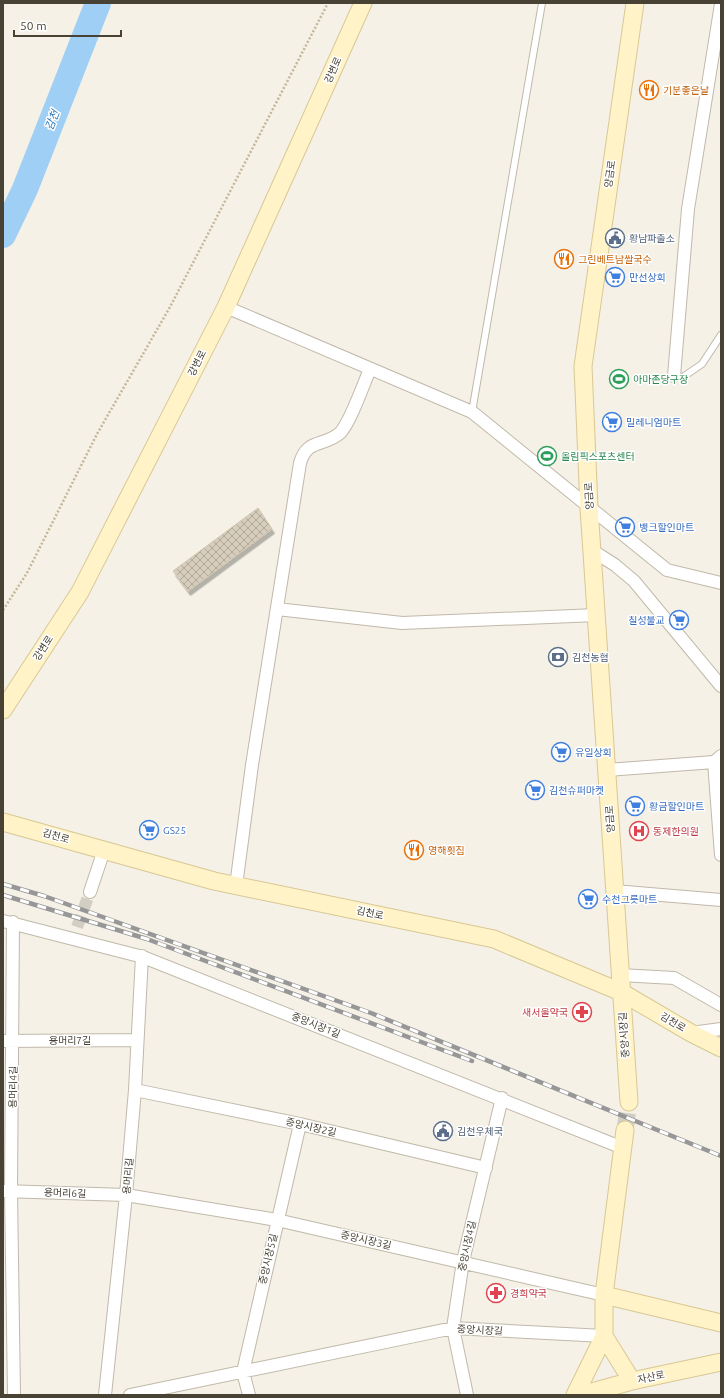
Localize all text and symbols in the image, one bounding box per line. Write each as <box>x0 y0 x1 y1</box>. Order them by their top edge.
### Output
scale bar <box>14 12 121 38</box>
text: 50 m <box>20 19 47 32</box>
street label: 강변로 <box>322 55 344 85</box>
restaurant icon: 기분좋은날 <box>638 79 660 101</box>
place label: 기분좋은날 <box>663 85 709 96</box>
water label: 감천 <box>43 107 62 132</box>
street label: 양금로 <box>603 160 617 188</box>
public building icon: 황남파출소 <box>604 227 626 249</box>
place label: 황남파출소 <box>629 233 675 244</box>
restaurant icon: 그린베트남쌀국수 <box>553 248 575 270</box>
place label: 그린베트남쌀국수 <box>578 254 652 265</box>
supermarket icon: 만선상회 <box>604 266 626 288</box>
place label: 만선상회 <box>629 272 666 283</box>
street label: 강변로 <box>186 348 208 378</box>
sports icon: 아마존당구장 <box>608 368 630 390</box>
place label: 아마존당구장 <box>633 374 688 385</box>
supermarket icon: 밀레니엄마트 <box>601 411 623 433</box>
place label: 밀레니엄마트 <box>626 417 681 428</box>
sports icon: 올림픽스포츠센터 <box>536 445 558 467</box>
place label: 올림픽스포츠센터 <box>561 451 635 462</box>
street label: 양금로 <box>583 482 595 510</box>
supermarket icon: 뱅크할인마트 <box>614 516 636 538</box>
place label: 뱅크할인마트 <box>639 522 694 533</box>
supermarket icon: 칠성불교 <box>668 609 690 631</box>
place label: 칠성불교 <box>628 615 665 626</box>
street label: 강변로 <box>31 633 55 663</box>
bank icon: 김천농협 <box>547 646 569 668</box>
place label: 김천농협 <box>572 652 609 663</box>
supermarket icon: 유일상회 <box>550 741 572 763</box>
place label: 유일상회 <box>575 747 612 758</box>
supermarket icon: 김천슈퍼마켓 <box>524 779 546 801</box>
place label: 김천슈퍼마켓 <box>549 785 604 796</box>
supermarket icon: 황금할인마트 <box>624 795 646 817</box>
place label: 황금할인마트 <box>649 801 704 812</box>
street label: 양금로 <box>604 805 616 833</box>
supermarket icon: GS25 <box>138 819 160 841</box>
hospital icon: 동제한의원 <box>628 820 650 842</box>
place label: GS25 <box>163 825 186 836</box>
place label: 동제한의원 <box>653 826 699 837</box>
street label: 김천로 <box>41 827 71 845</box>
restaurant icon: 영해횟집 <box>403 839 425 861</box>
place label: 영해횟집 <box>428 845 465 856</box>
supermarket icon: 수천그릇마트 <box>577 888 599 910</box>
place label: 수천그릇마트 <box>602 894 657 905</box>
street label: 김천로 <box>355 905 385 921</box>
pharmacy icon: 새서울약국 <box>571 1001 593 1023</box>
place label: 새서울약국 <box>522 1007 568 1018</box>
street label: 중앙시장1길 <box>290 1010 342 1040</box>
street label: 김천로 <box>658 1010 688 1034</box>
street label: 중앙시장길 <box>617 1012 631 1058</box>
street label: 용머리7길 <box>49 1035 91 1046</box>
street label: 용머리4길 <box>7 1066 19 1108</box>
street label: 중앙시장2길 <box>285 1116 337 1138</box>
public building icon: 김천우체국 <box>432 1120 454 1142</box>
place label: 김천우체국 <box>457 1126 503 1137</box>
street label: 용머리길 <box>121 1157 135 1195</box>
street label: 용머리6길 <box>44 1187 86 1199</box>
street label: 중앙시장4길 <box>456 1220 478 1272</box>
street label: 중앙시장3길 <box>340 1229 392 1251</box>
street label: 중앙시장5길 <box>257 1233 279 1285</box>
pharmacy icon: 경희약국 <box>485 1282 507 1304</box>
place label: 경희약국 <box>510 1288 547 1299</box>
street label: 중앙시장길 <box>457 1323 503 1337</box>
street label: 자산로 <box>636 1369 666 1385</box>

